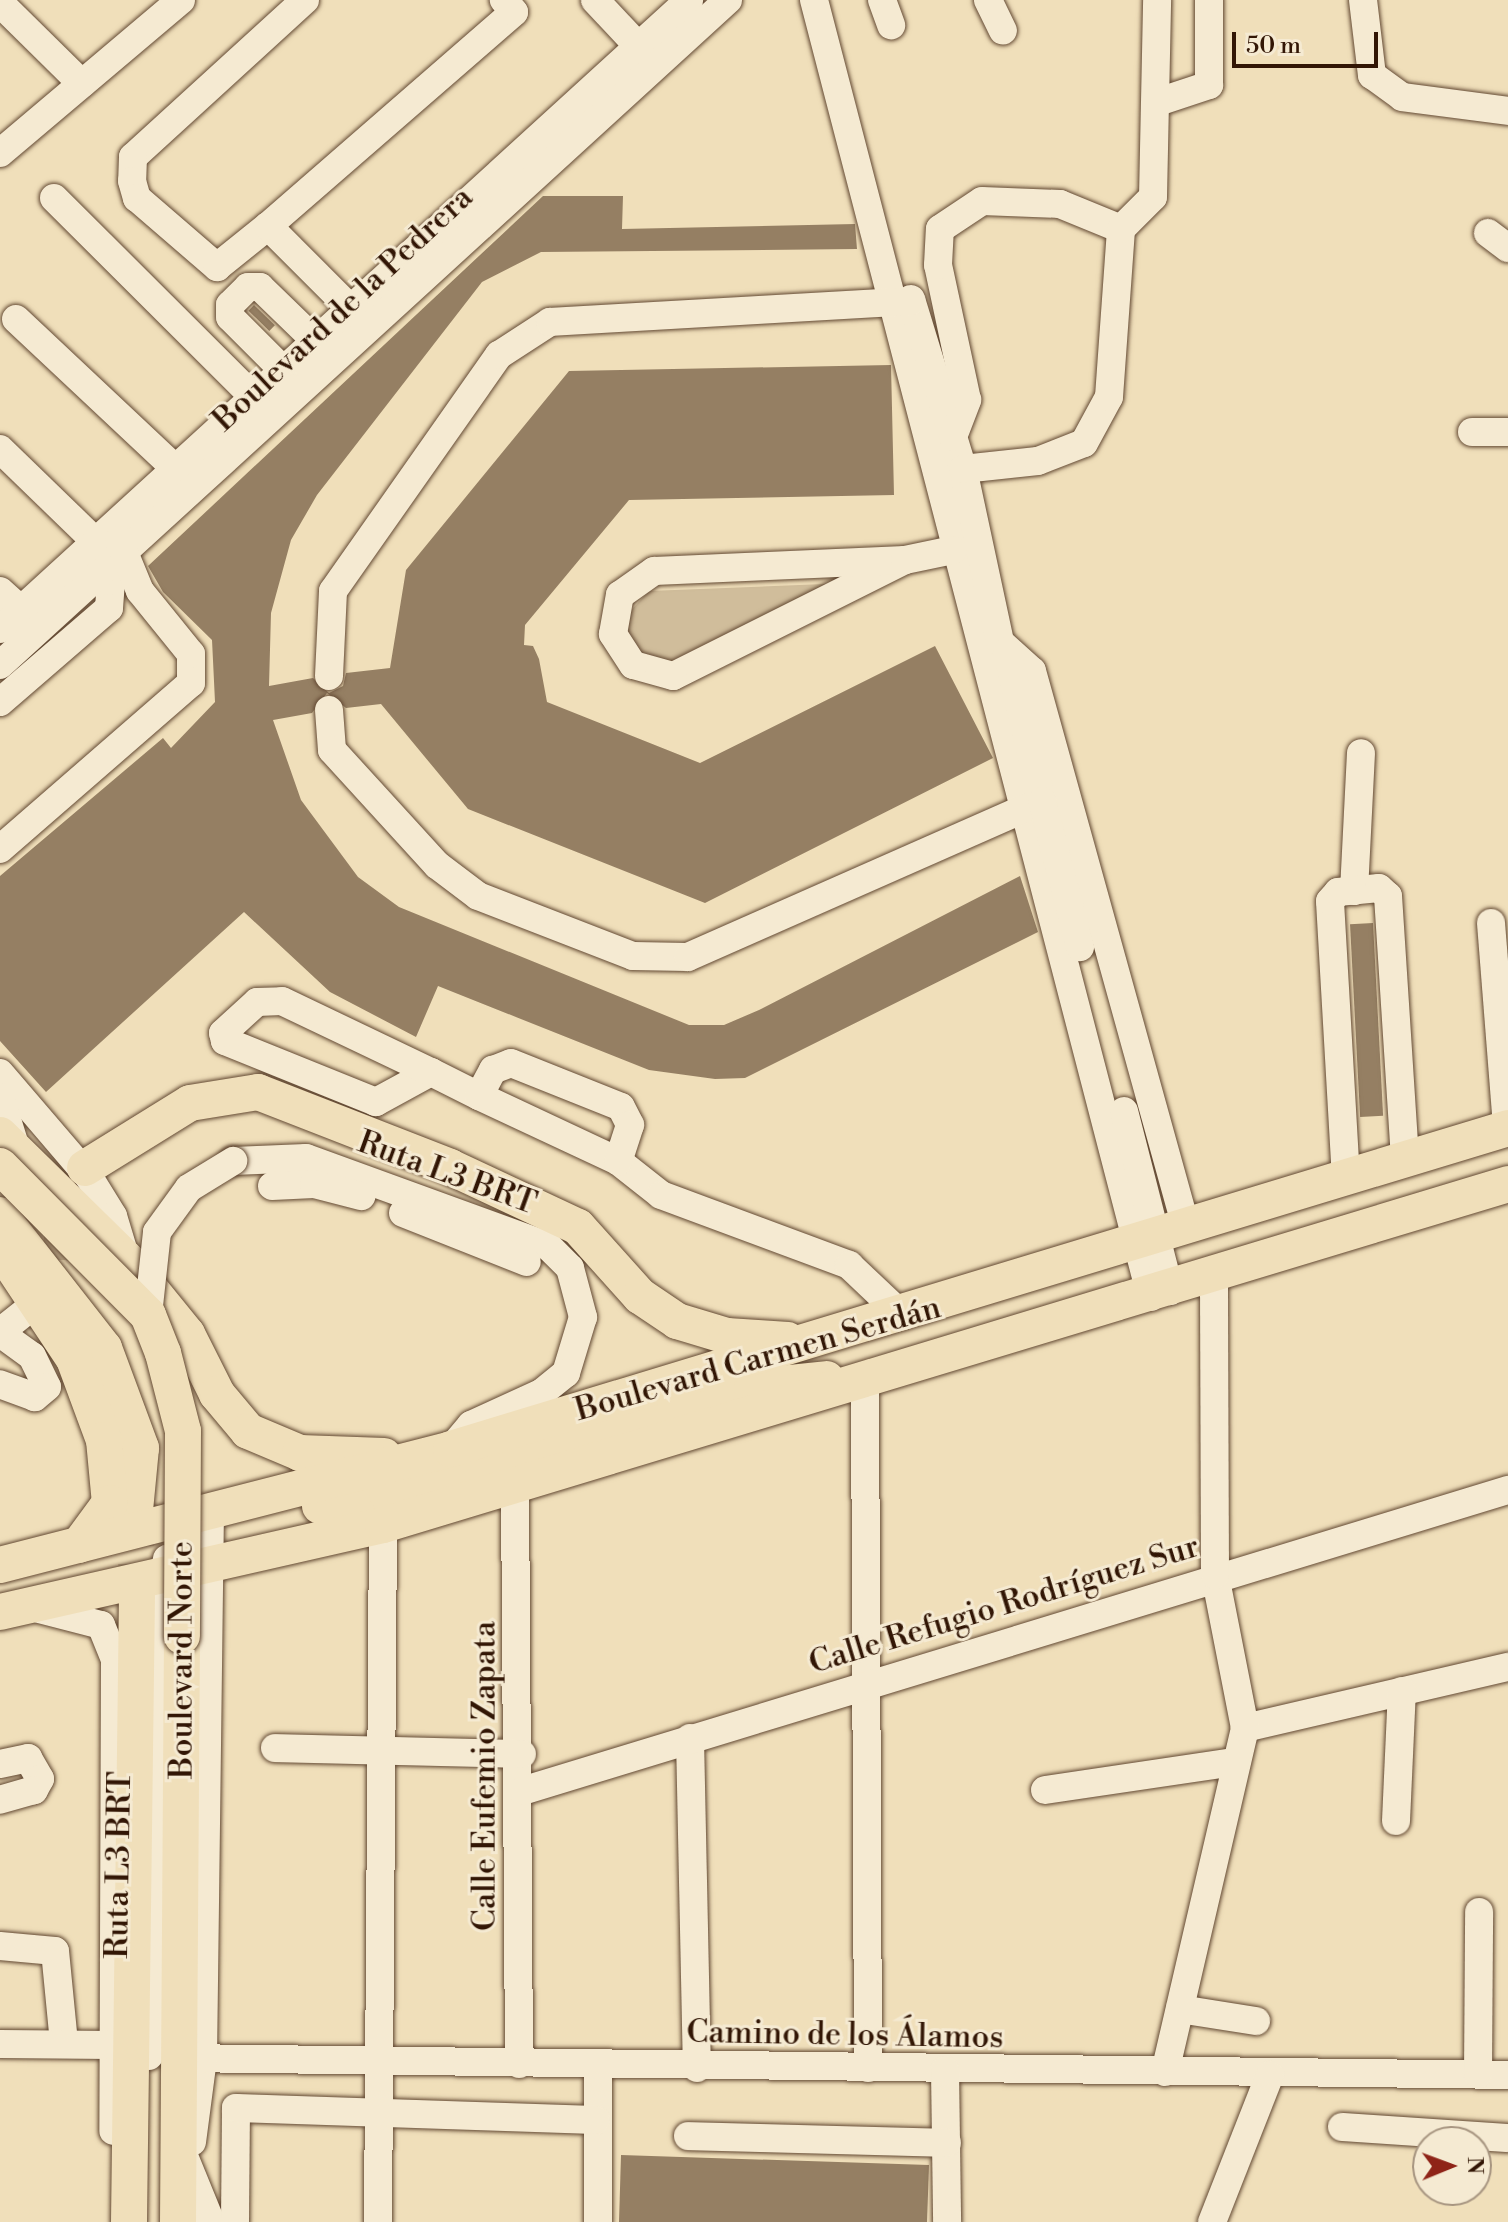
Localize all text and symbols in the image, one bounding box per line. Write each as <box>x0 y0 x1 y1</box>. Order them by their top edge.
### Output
scale bar <box>1236 16 1382 66</box>
text: 50 m <box>1246 31 1301 61</box>
street label: Boulevard de la Pedrera <box>205 178 481 440</box>
street label: Ruta L3 BRT <box>352 1123 542 1223</box>
street label: Boulevard Carmen Serdán <box>571 1288 945 1430</box>
street label: Calle Refugio Rodríguez Sur <box>804 1527 1204 1683</box>
street label: Boulevard Norte <box>163 1541 201 1779</box>
street label: Calle Eufemio Zapata <box>466 1621 504 1931</box>
street label: Ruta L3 BRT <box>98 1771 140 1959</box>
street label: Camino de los Álamos <box>686 2013 1004 2057</box>
north arrow <box>1412 2126 1492 2206</box>
text: N <box>1461 2157 1488 2175</box>

